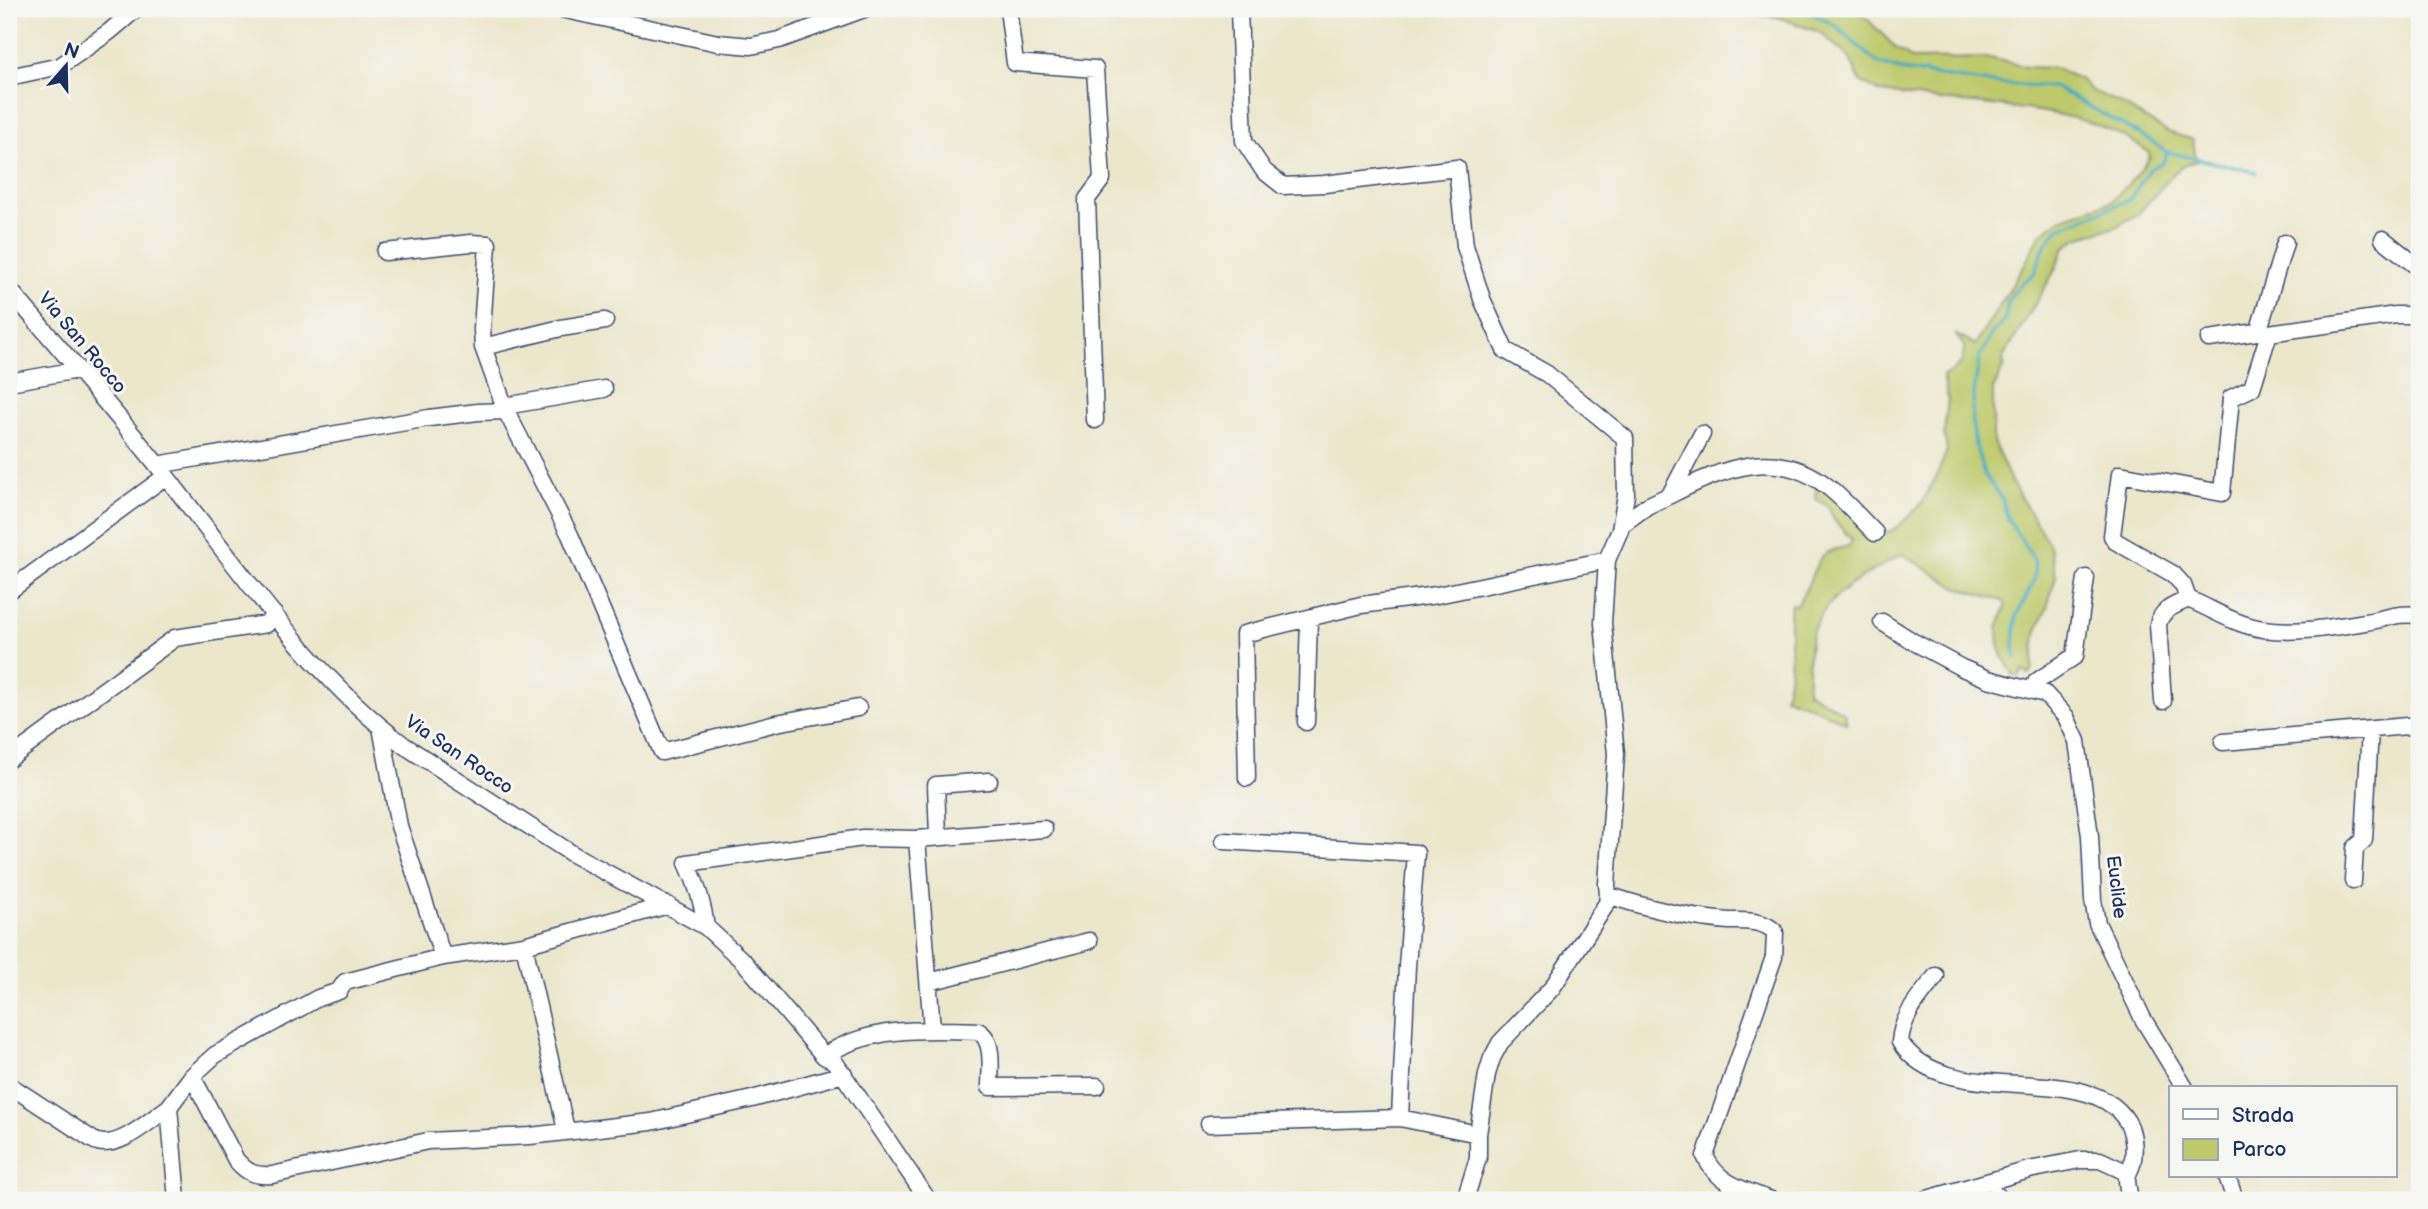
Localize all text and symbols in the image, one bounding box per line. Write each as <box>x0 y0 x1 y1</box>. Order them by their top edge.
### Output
north arrow <box>32 32 102 102</box>
text: N <box>61 38 82 65</box>
street label: Via San Rocco <box>33 288 131 398</box>
street label: Via San Rocco <box>401 710 517 800</box>
street label: Euclide <box>2101 854 2131 920</box>
legend <box>2169 1086 2396 1178</box>
text: Strada <box>2232 1103 2294 1128</box>
text: Parco <box>2232 1137 2287 1162</box>

